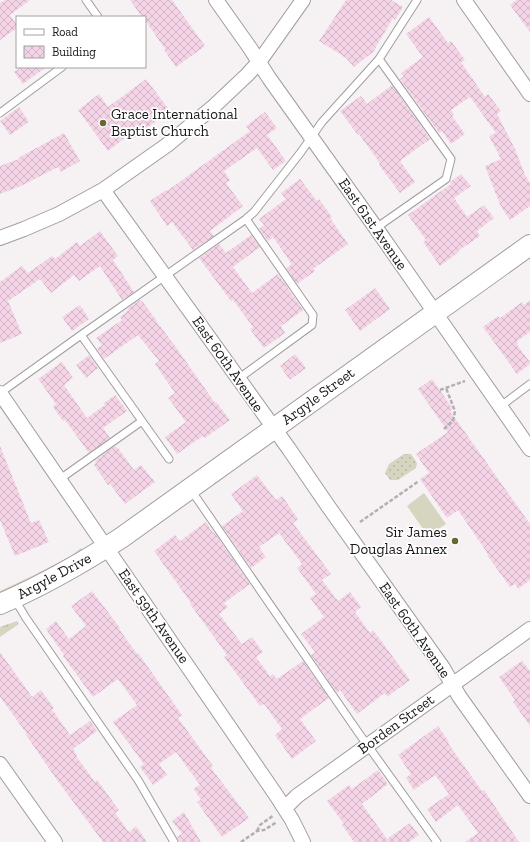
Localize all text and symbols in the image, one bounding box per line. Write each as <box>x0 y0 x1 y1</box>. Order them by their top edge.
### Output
legend <box>16 16 146 68</box>
text: Road <box>52 25 78 39</box>
text: Building <box>52 45 96 59</box>
place label: Grace International Baptist Church <box>111 105 238 140</box>
marker: Grace International Baptist Church <box>98 118 108 128</box>
street label: East 61st Avenue <box>335 175 411 273</box>
street label: East 60th Avenue <box>188 313 268 415</box>
street label: Argyle Street <box>278 363 358 428</box>
place label: Sir James Douglas Annex <box>350 523 447 558</box>
marker: Sir James Douglas Annex <box>450 536 460 546</box>
street label: Argyle Drive <box>14 549 94 603</box>
street label: East 59th Avenue <box>115 565 193 667</box>
street label: East 60th Avenue <box>375 579 455 681</box>
street label: Borden Street <box>354 690 438 758</box>

